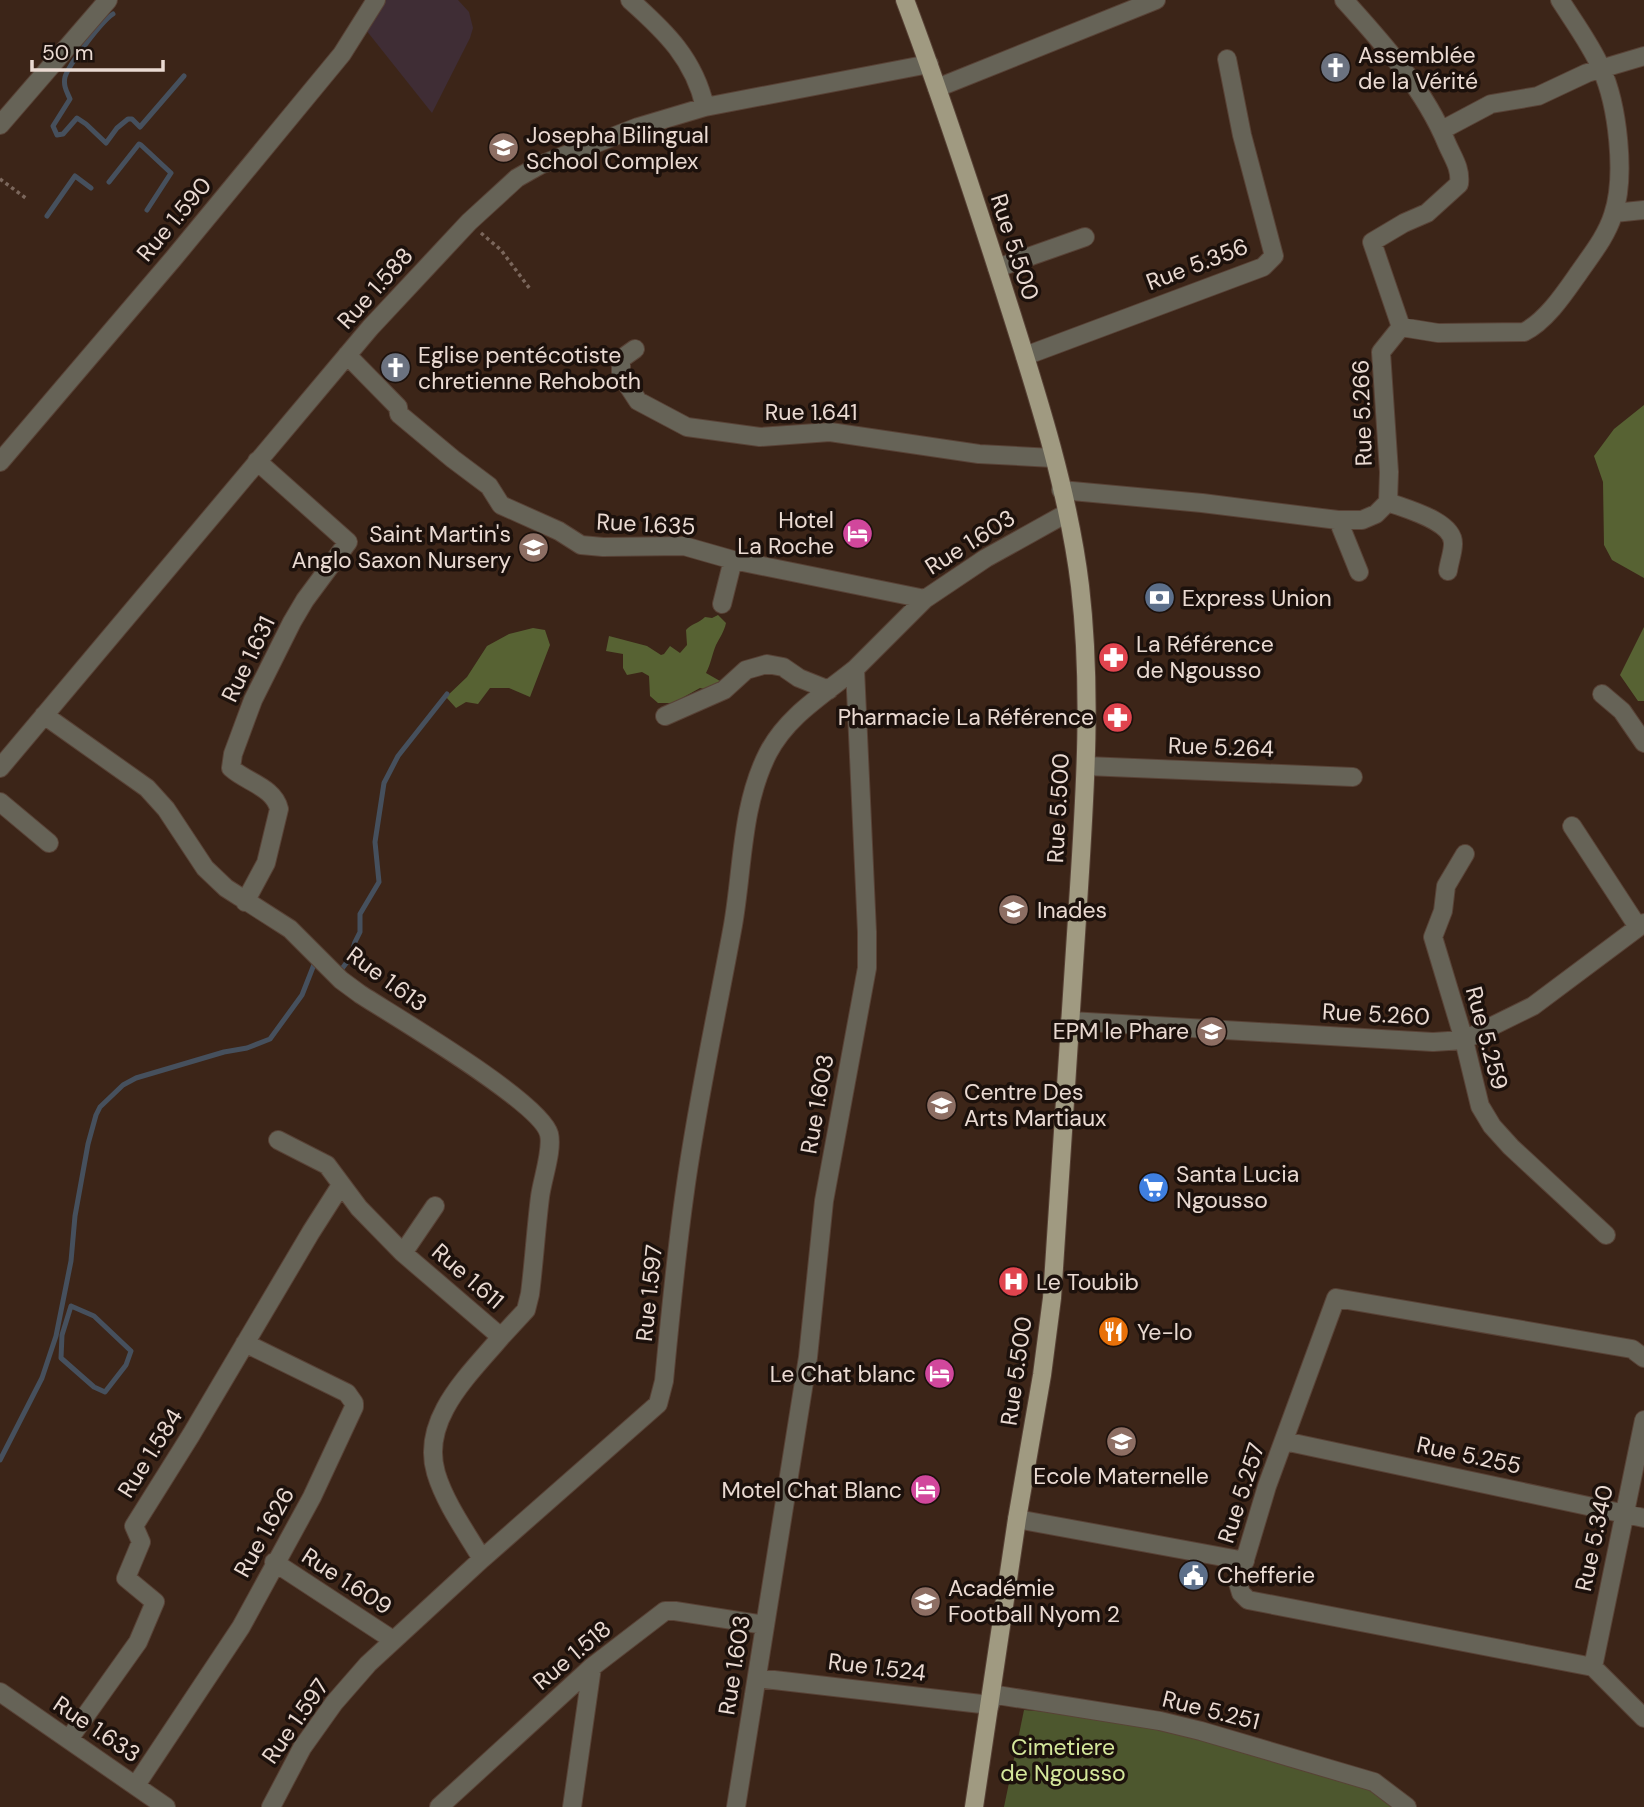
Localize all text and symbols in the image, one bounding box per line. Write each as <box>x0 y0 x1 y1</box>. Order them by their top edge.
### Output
scale bar <box>32 28 163 72</box>
text: 50 m <box>42 39 93 67</box>
place label: Assemblée de la Vérité <box>1358 40 1478 96</box>
church icon: Assemblée de la Vérité <box>1318 51 1352 85</box>
place label: Josepha Bilingual School Complex <box>526 120 709 176</box>
school or university icon: Josepha Bilingual School Complex <box>486 131 520 165</box>
street label: Rue 1.590 <box>130 171 218 267</box>
street label: Rue 5.500 <box>984 190 1046 304</box>
street label: Rue 5.356 <box>1142 231 1252 297</box>
street label: Rue 1.588 <box>330 241 420 335</box>
place label: Eglise pentécotiste chretienne Rehoboth <box>418 340 641 396</box>
church icon: Eglise pentécotiste chretienne Rehoboth <box>378 351 412 385</box>
street label: Rue 5.266 <box>1345 359 1379 467</box>
street label: Rue 1.641 <box>765 397 857 427</box>
street label: Rue 1.603 <box>919 503 1021 581</box>
place label: Hotel La Roche <box>737 505 834 561</box>
street label: Rue 1.635 <box>596 506 696 542</box>
hotel icon: Hotel La Roche <box>840 516 874 550</box>
place label: Saint Martin's Anglo Saxon Nursery <box>292 519 511 575</box>
school or university icon: Saint Martin's Anglo Saxon Nursery <box>517 530 551 564</box>
bank icon: Express Union <box>1142 581 1176 615</box>
place label: Express Union <box>1182 583 1332 613</box>
street label: Rue 1.631 <box>214 611 282 707</box>
place label: La Référence de Ngousso <box>1136 629 1274 685</box>
pharmacy icon: La Référence de Ngousso <box>1096 640 1130 674</box>
pharmacy icon: Pharmacie La Référence <box>1100 700 1134 734</box>
place label: Pharmacie La Référence <box>838 702 1094 732</box>
street label: Rue 5.264 <box>1167 730 1275 764</box>
street label: Rue 5.500 <box>1040 752 1076 864</box>
school or university icon: Inades <box>997 893 1031 927</box>
place label: Inades <box>1037 895 1107 925</box>
street label: Rue 1.613 <box>341 940 433 1018</box>
street label: Rue 5.259 <box>1459 983 1515 1093</box>
street label: Rue 5.260 <box>1321 996 1431 1032</box>
school or university icon: EPM le Phare <box>1195 1014 1229 1048</box>
place label: EPM le Phare <box>1053 1016 1189 1046</box>
street label: Rue 1.603 <box>793 1052 841 1156</box>
place label: Centre Des Arts Martiaux <box>964 1077 1106 1133</box>
school or university icon: Centre Des Arts Martiaux <box>924 1088 958 1122</box>
place label: Santa Lucia Ngousso <box>1176 1159 1299 1215</box>
supermarket icon: Santa Lucia Ngousso <box>1136 1170 1170 1204</box>
street label: Rue 1.611 <box>426 1237 510 1315</box>
street label: Rue 1.597 <box>629 1243 669 1343</box>
hospital icon: Le Toubib <box>996 1265 1030 1299</box>
place label: Le Toubib <box>1036 1267 1139 1297</box>
street label: Rue 5.500 <box>993 1314 1039 1428</box>
restaurant icon: Ye-lo <box>1097 1315 1131 1349</box>
place label: Ye-lo <box>1137 1317 1193 1347</box>
hotel icon: Le Chat blanc <box>922 1357 956 1391</box>
place label: Le Chat blanc <box>770 1359 916 1389</box>
street label: Rue 1.584 <box>111 1403 189 1503</box>
school or university icon: Ecole Maternelle <box>1104 1425 1138 1459</box>
street label: Rue 5.255 <box>1414 1429 1524 1481</box>
street label: Rue 5.257 <box>1211 1439 1271 1547</box>
place label: Ecole Maternelle <box>1033 1461 1209 1491</box>
hotel icon: Motel Chat Blanc <box>908 1473 942 1507</box>
place label: Motel Chat Blanc <box>722 1475 902 1505</box>
street label: Rue 1.626 <box>227 1482 301 1582</box>
street label: Rue 5.340 <box>1568 1482 1620 1594</box>
street label: Rue 1.609 <box>296 1541 398 1621</box>
public building icon: Chefferie <box>1177 1558 1211 1592</box>
place label: Chefferie <box>1217 1560 1315 1590</box>
place label: Académie Football Nyom 2 <box>948 1573 1120 1629</box>
school or university icon: Académie Football Nyom 2 <box>908 1584 942 1618</box>
street label: Rue 1.603 <box>711 1613 757 1717</box>
street label: Rue 1.518 <box>527 1614 617 1696</box>
street label: Rue 1.524 <box>826 1646 928 1688</box>
street label: Rue 1.597 <box>255 1673 335 1769</box>
street label: Rue 5.251 <box>1159 1683 1263 1737</box>
street label: Rue 1.633 <box>48 1689 146 1769</box>
park label: Cimetiere de Ngousso <box>1000 1732 1126 1788</box>

